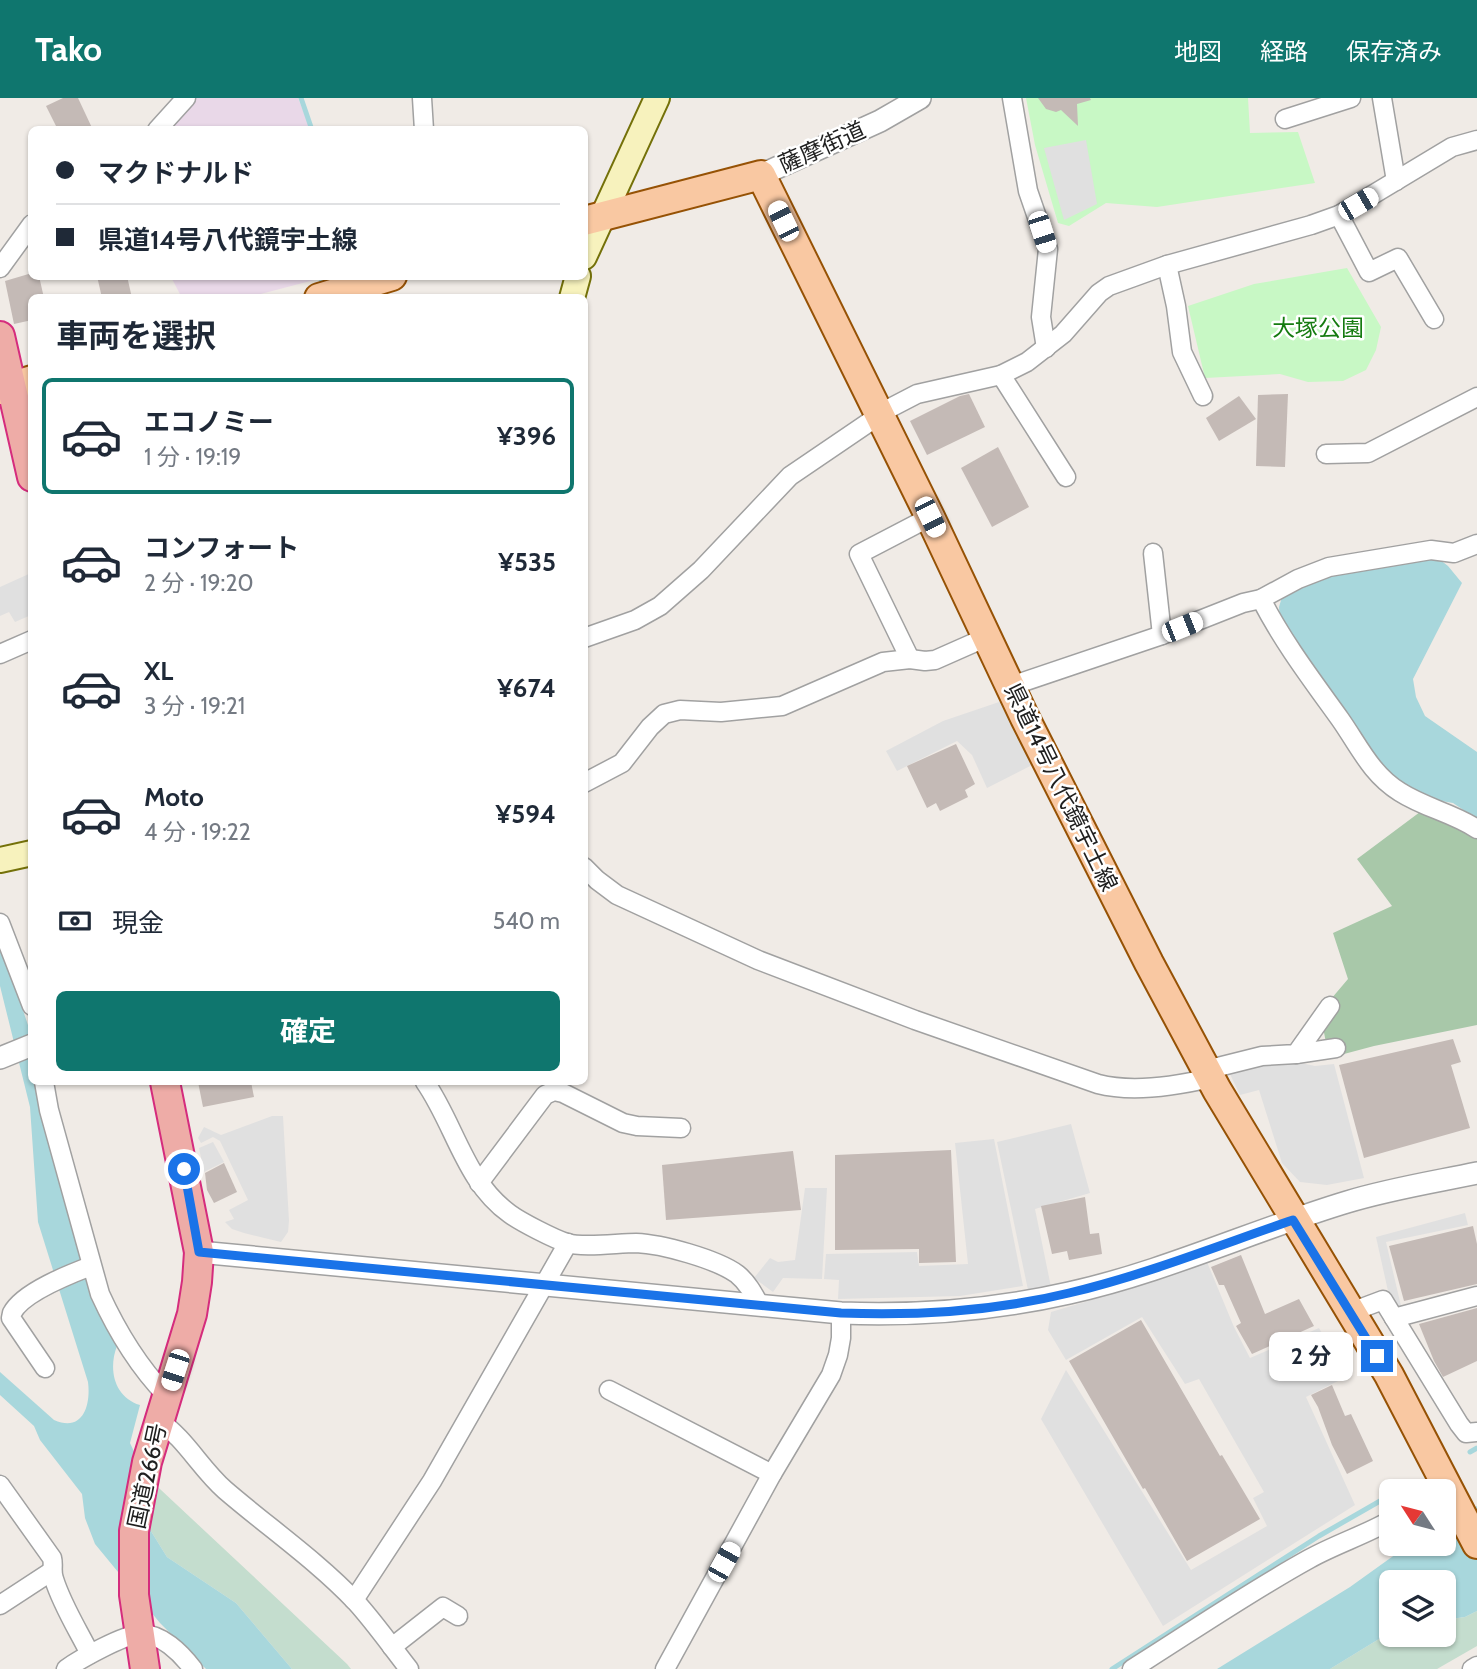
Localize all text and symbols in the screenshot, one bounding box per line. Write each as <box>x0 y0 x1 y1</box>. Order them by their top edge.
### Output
text: Tako <box>35 29 102 69</box>
text: 地図 <box>1174 37 1222 66</box>
text: 経路 <box>1260 37 1308 66</box>
text: 保存済み <box>1346 37 1442 66</box>
street label: 薩摩街道 <box>774 116 870 178</box>
text: マクドナルド <box>98 157 254 189</box>
car <box>1335 184 1382 224</box>
car <box>765 198 802 244</box>
car <box>1026 209 1059 255</box>
text: 県道14号八代鏡宇土線 <box>98 224 358 256</box>
park label: 大塚公園 <box>1272 314 1364 342</box>
text: 車両を選択 <box>56 316 216 355</box>
icon: car <box>60 405 123 468</box>
text: エコノミー <box>144 406 274 438</box>
text: ¥396 <box>497 420 556 452</box>
text: 1 分 · 19:19 <box>144 443 241 471</box>
car <box>912 494 949 540</box>
icon: car <box>60 531 123 594</box>
text: コンフォート <box>144 532 299 564</box>
text: ¥535 <box>498 546 556 578</box>
text: 2 分 · 19:20 <box>144 569 254 597</box>
car <box>1159 609 1206 645</box>
text: XL <box>144 655 173 687</box>
icon: car <box>60 657 123 720</box>
text: ¥674 <box>497 672 556 704</box>
street label: 県道14号八代鏡宇土線 <box>998 678 1124 896</box>
text: 3 分 · 19:21 <box>144 692 245 720</box>
text: Moto <box>144 781 204 813</box>
icon: car <box>60 783 123 846</box>
text: ¥594 <box>496 798 556 830</box>
text: 4 分 · 19:22 <box>144 818 251 846</box>
icon: cash <box>56 902 94 940</box>
text: 現金 <box>112 907 164 939</box>
text: 540 m <box>493 907 560 935</box>
button: 確定 <box>56 991 560 1071</box>
route start <box>168 1153 200 1185</box>
callout: 2 分 <box>1268 1332 1352 1380</box>
route end <box>1361 1340 1393 1372</box>
text: 2 分 <box>1291 1342 1331 1370</box>
car <box>159 1347 192 1393</box>
street label: 国道266号 <box>122 1421 172 1531</box>
north arrow <box>1379 1479 1456 1556</box>
map controls <box>1379 1479 1456 1647</box>
car <box>705 1539 744 1585</box>
button: layers <box>1379 1570 1456 1647</box>

